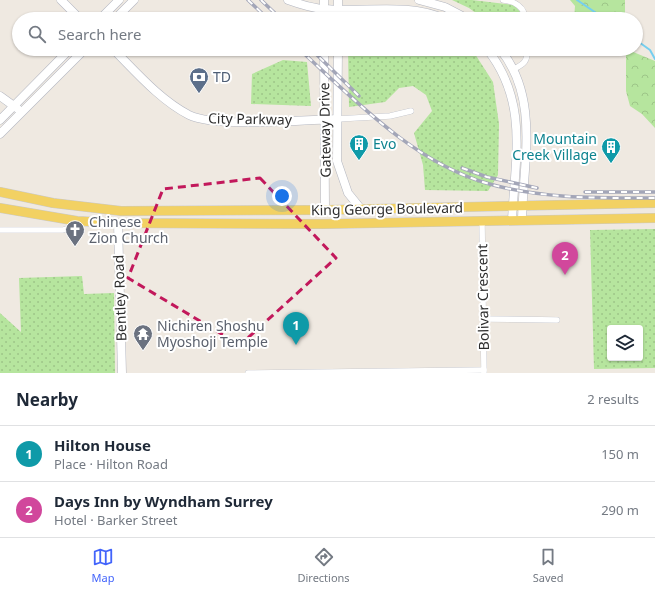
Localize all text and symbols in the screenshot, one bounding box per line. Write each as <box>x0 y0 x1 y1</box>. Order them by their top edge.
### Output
search box <box>12 12 643 56</box>
icon: search <box>26 23 48 45</box>
text: Search here <box>58 24 141 44</box>
bank icon: TD <box>188 66 210 94</box>
place label: TD <box>213 67 231 86</box>
street label: Gateway Drive <box>314 82 335 178</box>
street label: City Parkway <box>208 108 293 129</box>
place label: Mountain Creek Village <box>512 129 597 164</box>
building icon: Evo <box>348 133 370 161</box>
place label: Evo <box>373 134 396 153</box>
building icon: Mountain Creek Village <box>600 136 622 164</box>
your location <box>272 186 292 206</box>
street label: King George Boulevard <box>311 198 463 219</box>
place label: Chinese Zion Church <box>89 212 168 247</box>
church icon: Chinese Zion Church <box>64 219 86 247</box>
pin: 2 <box>552 242 578 275</box>
street label: Bolivar Crescent <box>472 244 493 350</box>
street label: Bentley Road <box>108 255 131 342</box>
pin: 1 <box>283 312 309 345</box>
place label: Nichiren Shoshu Myoshoji Temple <box>157 316 268 351</box>
temple icon: Nichiren Shoshu Myoshoji Temple <box>132 323 154 351</box>
map controls <box>607 325 643 361</box>
button: layers <box>607 325 643 361</box>
text: Nearby <box>16 388 78 411</box>
text: 2 results <box>587 390 639 408</box>
text: Hilton House <box>54 435 151 455</box>
text: 1 <box>25 445 33 463</box>
text: 150 m <box>601 445 639 463</box>
text: Place · Hilton Road <box>54 455 168 473</box>
text: Days Inn by Wyndham Surrey <box>54 491 273 511</box>
text: 2 <box>25 501 33 519</box>
text: 290 m <box>601 501 639 519</box>
text: Hotel · Barker Street <box>54 511 178 529</box>
tab: Map <box>92 546 114 585</box>
tab: Directions <box>297 546 350 585</box>
tab: Saved <box>533 546 563 585</box>

